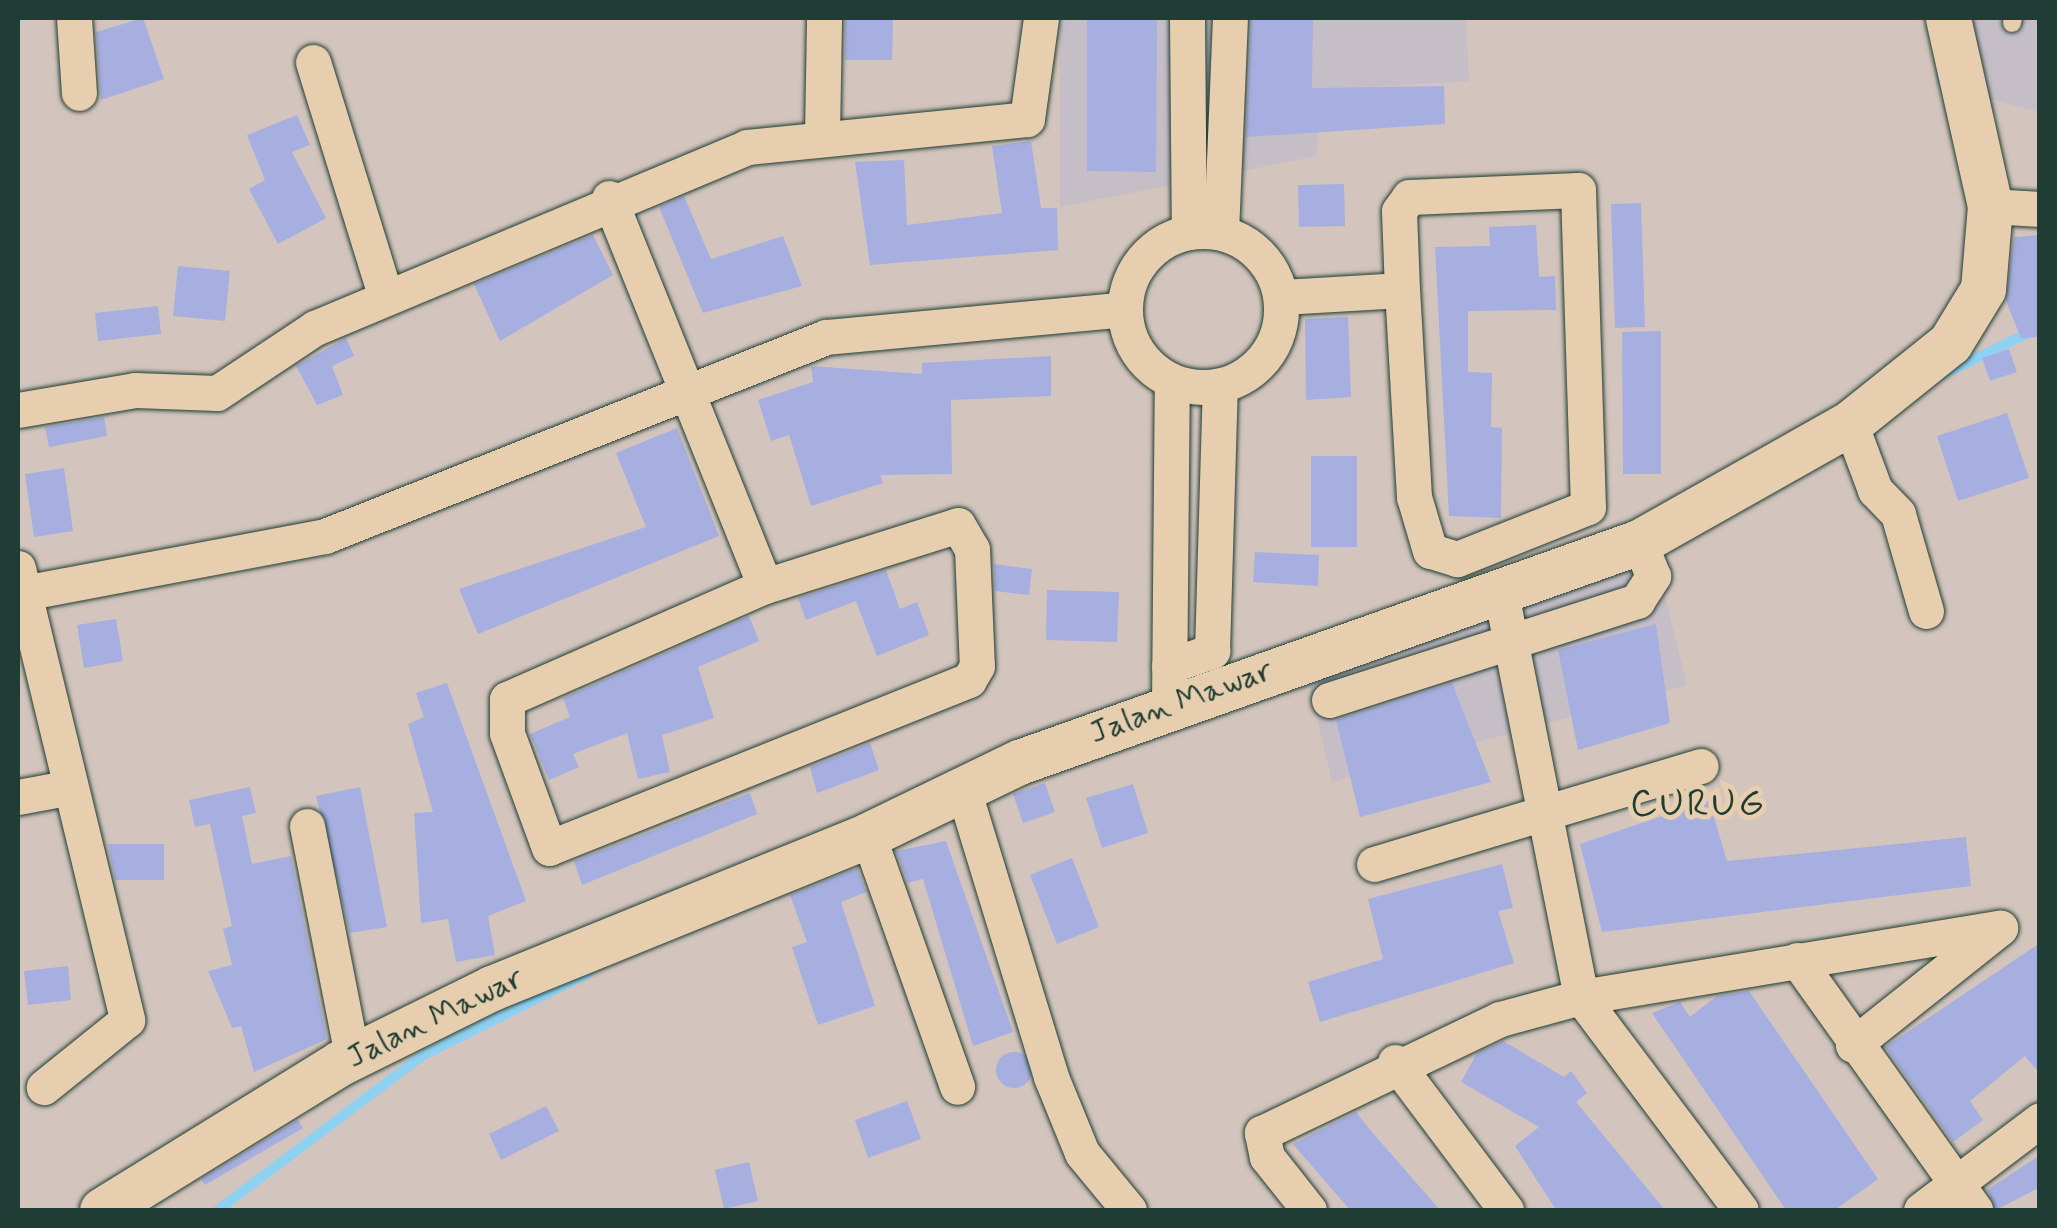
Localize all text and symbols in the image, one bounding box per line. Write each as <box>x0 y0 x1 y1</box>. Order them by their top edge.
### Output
street label: Jalan Mawar <box>1086 652 1276 752</box>
district label: CURUG <box>1630 782 1766 828</box>
street label: Jalan Mawar <box>342 960 528 1076</box>

